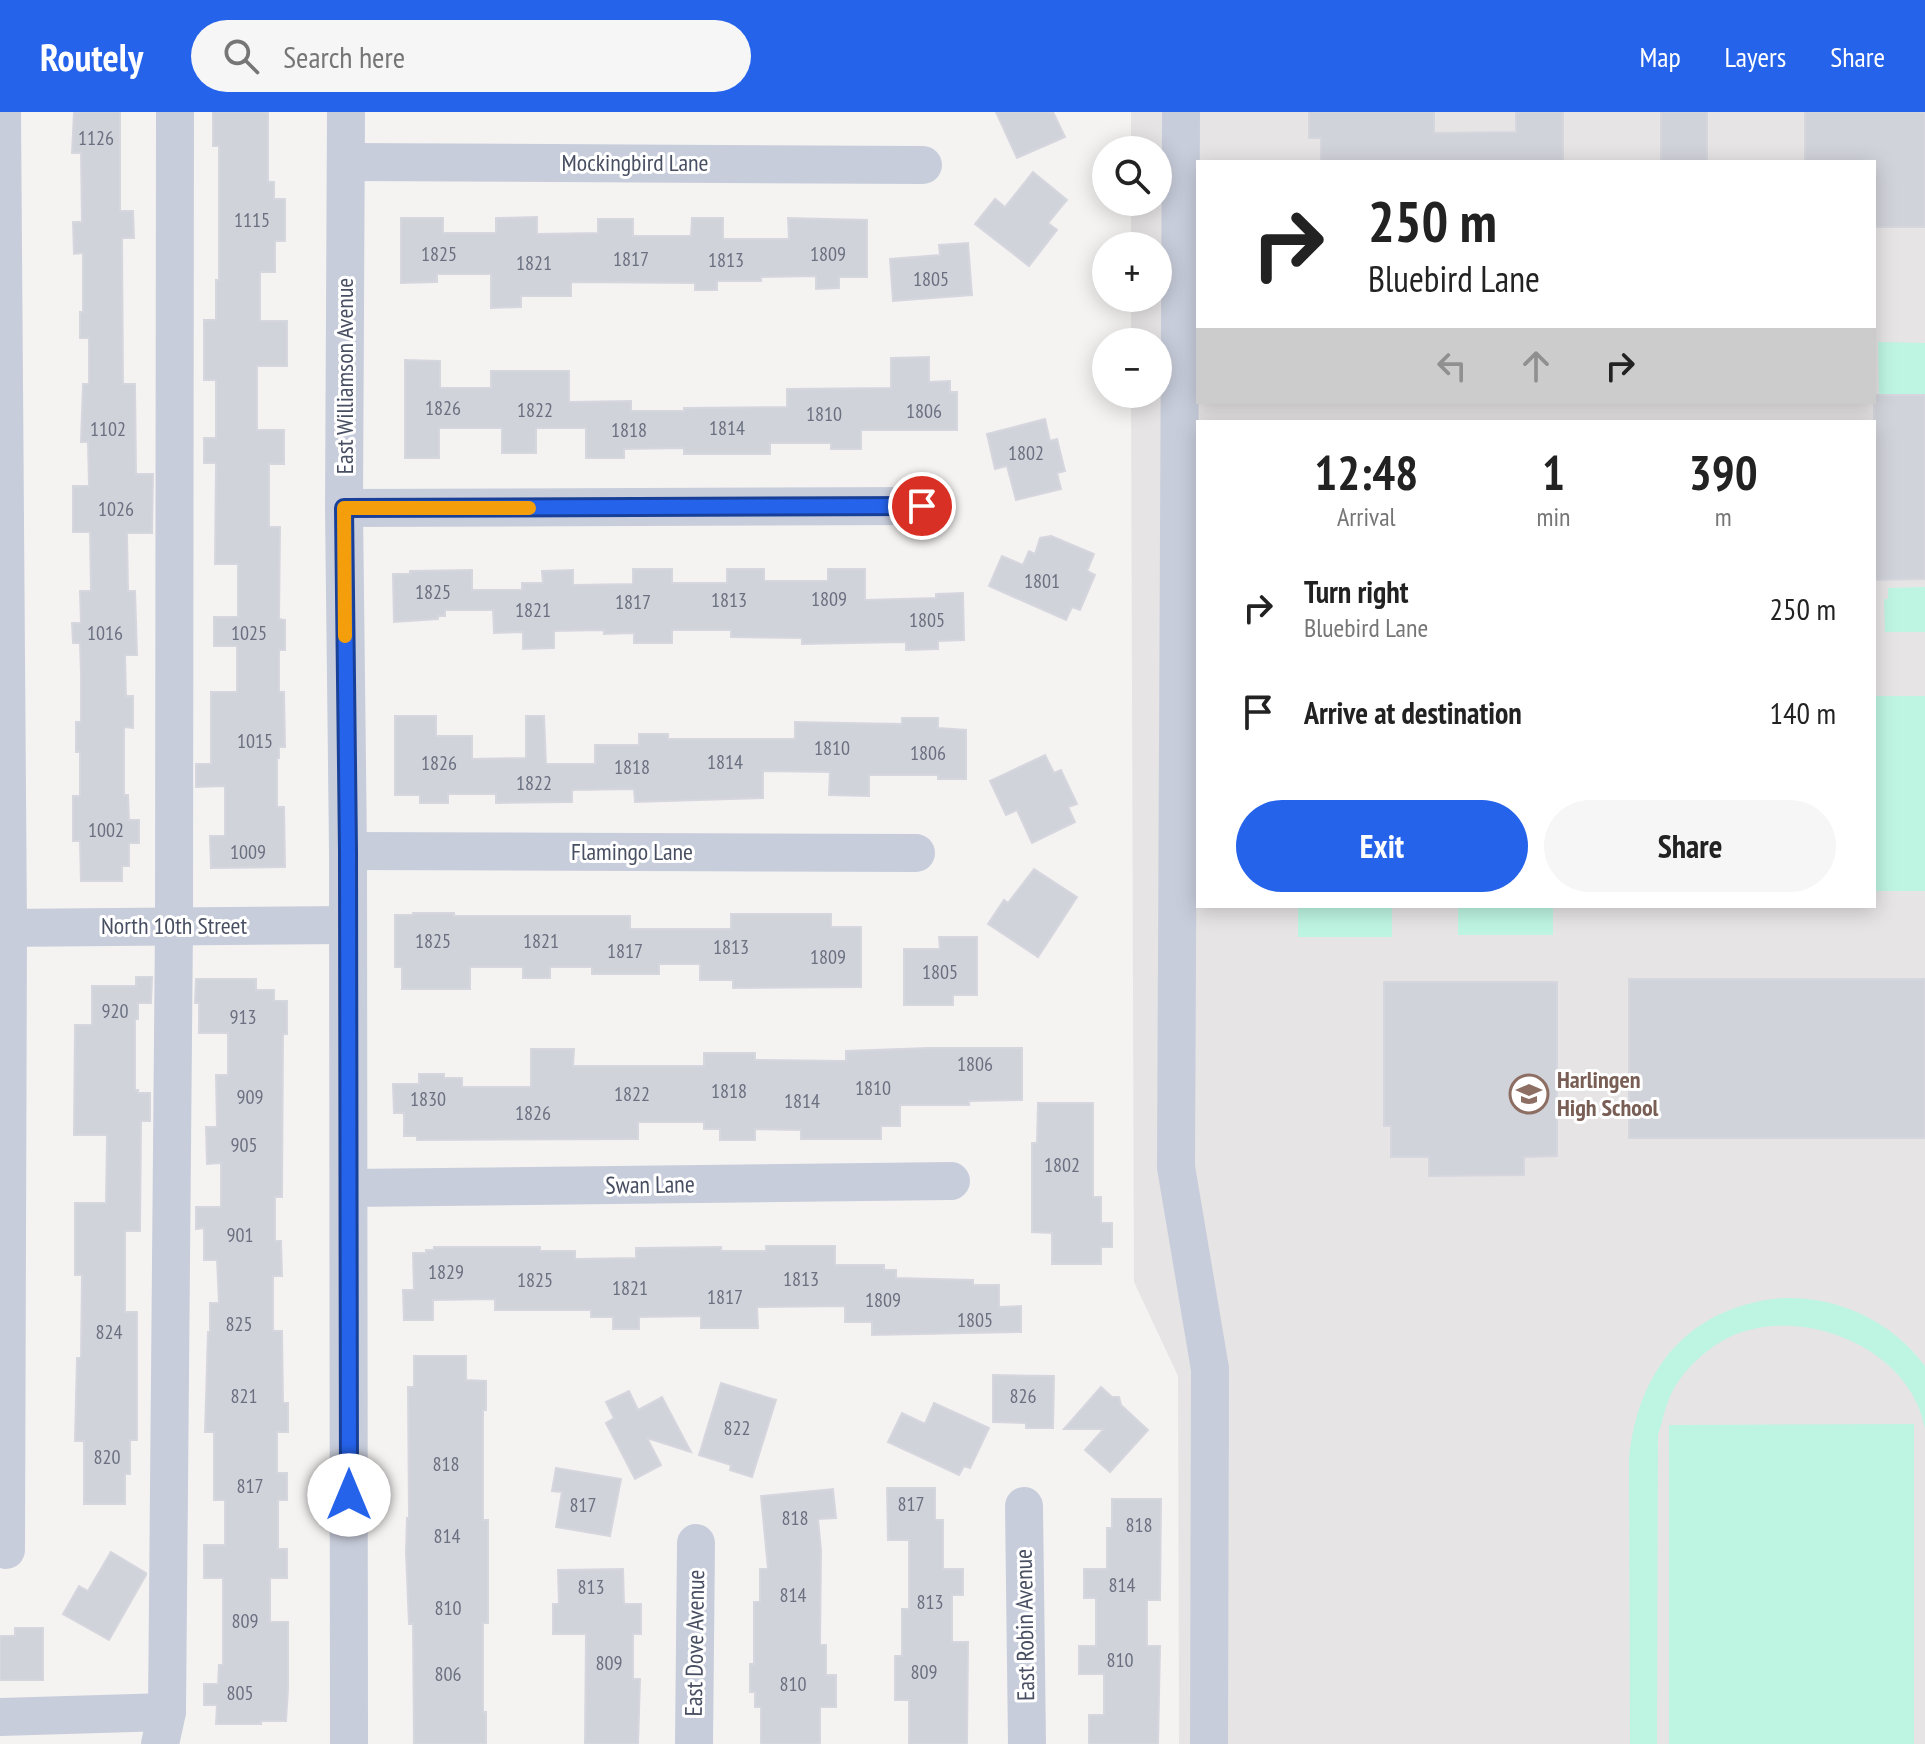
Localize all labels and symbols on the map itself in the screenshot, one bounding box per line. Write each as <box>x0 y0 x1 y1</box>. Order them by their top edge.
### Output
house number: 1126 <box>78 125 114 151</box>
street label: Mockingbird Lane <box>562 147 708 178</box>
house number: 1115 <box>234 207 270 233</box>
house number: 1825 <box>421 241 457 267</box>
house number: 1809 <box>810 241 846 267</box>
house number: 1817 <box>613 246 649 272</box>
house number: 1813 <box>708 247 744 273</box>
house number: 1821 <box>516 250 552 276</box>
house number: 1805 <box>913 266 949 292</box>
street label: East Williamson Avenue <box>329 278 360 474</box>
house number: 1826 <box>425 395 461 421</box>
house number: 1822 <box>517 397 553 423</box>
house number: 1806 <box>906 398 942 424</box>
house number: 1810 <box>806 401 842 427</box>
house number: 1814 <box>709 415 745 441</box>
house number: 1102 <box>90 416 126 442</box>
house number: 1818 <box>611 417 647 443</box>
house number: 1802 <box>1008 440 1044 466</box>
pin <box>888 472 956 540</box>
house number: 1026 <box>98 496 134 522</box>
house number: 1801 <box>1024 568 1060 594</box>
house number: 1825 <box>415 579 451 605</box>
house number: 1809 <box>811 586 847 612</box>
house number: 1813 <box>711 587 747 613</box>
house number: 1817 <box>615 589 651 615</box>
house number: 1821 <box>515 597 551 623</box>
house number: 1805 <box>909 607 945 633</box>
house number: 1016 <box>87 620 123 646</box>
house number: 1025 <box>231 620 267 646</box>
house number: 1015 <box>237 728 273 754</box>
house number: 1810 <box>814 735 850 761</box>
house number: 1806 <box>910 740 946 766</box>
house number: 1814 <box>707 749 743 775</box>
house number: 1826 <box>421 750 457 776</box>
house number: 1818 <box>614 754 650 780</box>
house number: 1822 <box>516 770 552 796</box>
house number: 1002 <box>88 817 124 843</box>
street label: Flamingo Lane <box>571 836 693 867</box>
house number: 1009 <box>230 839 266 865</box>
street label: North 10th Street <box>101 910 247 941</box>
house number: 1825 <box>415 928 451 954</box>
house number: 1821 <box>523 928 559 954</box>
house number: 1813 <box>713 934 749 960</box>
house number: 1817 <box>607 938 643 964</box>
house number: 1809 <box>810 944 846 970</box>
house number: 1805 <box>922 959 958 985</box>
house number: 920 <box>102 998 129 1024</box>
house number: 913 <box>230 1004 257 1030</box>
house number: 1806 <box>957 1051 993 1077</box>
place label: Harlingen High School <box>1557 1064 1659 1123</box>
school or university icon: Harlingen High School <box>1508 1073 1550 1115</box>
house number: 1810 <box>855 1075 891 1101</box>
house number: 1818 <box>711 1078 747 1104</box>
house number: 1822 <box>614 1081 650 1107</box>
house number: 909 <box>237 1084 264 1110</box>
house number: 1830 <box>410 1086 446 1112</box>
house number: 1814 <box>784 1088 820 1114</box>
house number: 1826 <box>515 1100 551 1126</box>
house number: 905 <box>231 1132 258 1158</box>
house number: 1802 <box>1044 1152 1080 1178</box>
street label: Swan Lane <box>605 1168 695 1201</box>
house number: 901 <box>227 1222 254 1248</box>
house number: 1829 <box>428 1259 464 1285</box>
house number: 1813 <box>783 1266 819 1292</box>
house number: 1825 <box>517 1267 553 1293</box>
house number: 1821 <box>612 1275 648 1301</box>
house number: 1817 <box>707 1284 743 1310</box>
house number: 1809 <box>865 1287 901 1313</box>
house number: 1805 <box>957 1307 993 1333</box>
house number: 825 <box>226 1311 253 1337</box>
house number: 824 <box>96 1319 123 1345</box>
house number: 821 <box>231 1383 258 1409</box>
house number: 826 <box>1010 1383 1037 1409</box>
house number: 822 <box>724 1415 751 1441</box>
house number: 820 <box>94 1444 121 1470</box>
house number: 818 <box>433 1451 460 1477</box>
position arrow <box>307 1453 391 1537</box>
house number: 817 <box>237 1473 264 1499</box>
house number: 817 <box>898 1491 925 1517</box>
house number: 817 <box>570 1492 597 1518</box>
house number: 818 <box>782 1505 809 1531</box>
house number: 818 <box>1126 1512 1153 1538</box>
house number: 814 <box>434 1523 461 1549</box>
street label: East Robin Avenue <box>1008 1549 1041 1701</box>
street label: East Dove Avenue <box>678 1569 711 1717</box>
house number: 814 <box>1109 1572 1136 1598</box>
house number: 813 <box>578 1574 605 1600</box>
house number: 814 <box>780 1582 807 1608</box>
house number: 813 <box>917 1589 944 1615</box>
house number: 810 <box>435 1595 462 1621</box>
house number: 809 <box>232 1608 259 1634</box>
house number: 810 <box>1107 1647 1134 1673</box>
house number: 809 <box>596 1650 623 1676</box>
house number: 809 <box>911 1659 938 1685</box>
house number: 806 <box>435 1661 462 1687</box>
house number: 810 <box>780 1671 807 1697</box>
house number: 805 <box>227 1680 254 1706</box>

